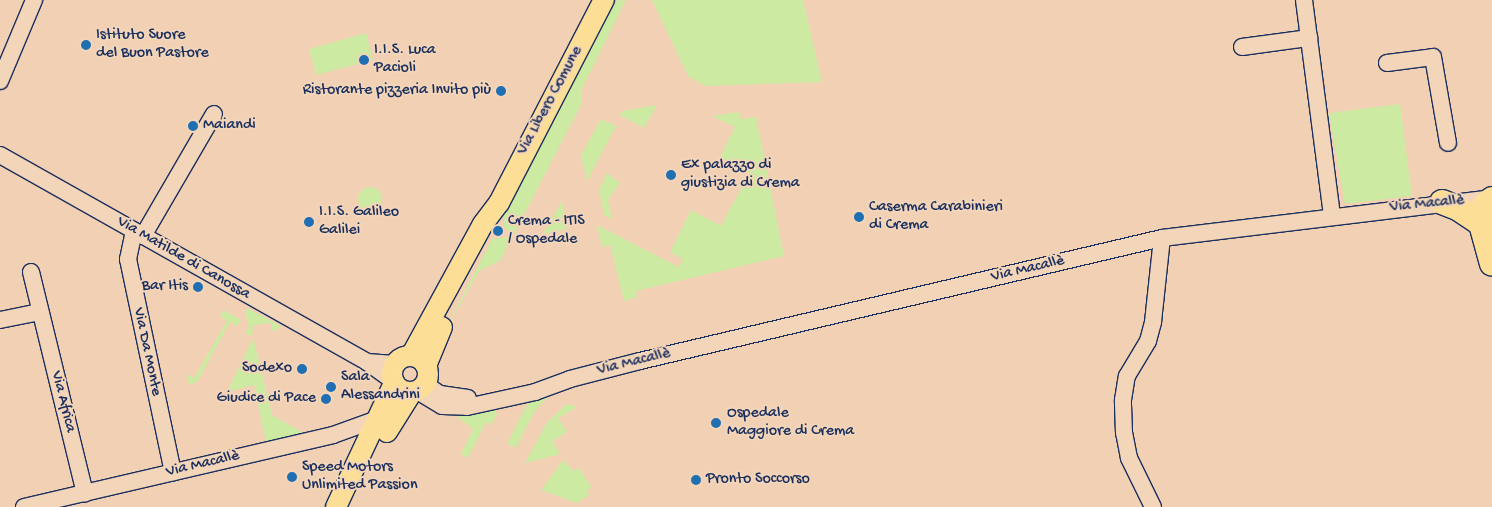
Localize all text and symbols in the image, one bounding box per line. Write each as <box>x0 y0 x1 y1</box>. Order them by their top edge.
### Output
place label: Istituto Suore del Buon Pastore <box>96 26 209 64</box>
marker: Istituto Suore del Buon Pastore <box>80 39 92 51</box>
place label: I.I.S. Luca Pacioli <box>374 41 436 79</box>
street label: Via Libero Comune <box>514 43 588 159</box>
marker: I.I.S. Luca Pacioli <box>358 54 370 66</box>
place label: Ristorante pizzeria Invito più <box>303 81 491 101</box>
marker: Ristorante pizzeria Invito più <box>495 85 507 97</box>
place label: Maiandi <box>203 116 256 136</box>
marker: Maiandi <box>187 120 199 132</box>
place label: Ex palazzo di giustizia di Crema <box>681 156 800 194</box>
marker: Ex palazzo di giustizia di Crema <box>665 169 677 181</box>
street label: Via Macallè <box>1389 192 1465 218</box>
place label: Caserma Carabinieri di Crema <box>869 198 1003 236</box>
place label: I.I.S. Galileo Galilei <box>319 203 399 241</box>
marker: Caserma Carabinieri di Crema <box>853 211 865 223</box>
place label: Crema - ITIS / Ospedale <box>508 212 585 250</box>
street label: Via Matilde di Canossa <box>113 213 253 305</box>
marker: I.I.S. Galileo Galilei <box>303 216 315 228</box>
marker: Crema - ITIS / Ospedale <box>492 225 504 237</box>
street label: Via Macallè <box>989 252 1067 288</box>
place label: Bar Itis <box>142 277 188 297</box>
marker: Bar Itis <box>192 281 204 293</box>
street label: Via Da Monte <box>127 306 165 398</box>
street label: Via Macallè <box>595 345 673 381</box>
place label: Sodexo <box>242 359 292 379</box>
marker: Sodexo <box>296 363 308 375</box>
place label: Sala Alessandrini <box>341 368 420 406</box>
street label: Via Africa <box>45 369 79 435</box>
marker: Sala Alessandrini <box>325 381 337 393</box>
place label: Giudice di Pace <box>217 389 316 409</box>
marker: Giudice di Pace <box>320 393 332 405</box>
place label: Ospedale Maggiore di Crema <box>727 404 854 442</box>
marker: Ospedale Maggiore di Crema <box>709 416 723 430</box>
street label: Via Macallè <box>164 447 242 483</box>
place label: Speed Motors Unlimited Passion <box>302 458 417 496</box>
place label: Pronto Soccorso <box>706 470 810 490</box>
marker: Speed Motors Unlimited Passion <box>286 471 298 483</box>
marker: Pronto Soccorso <box>690 474 702 486</box>

